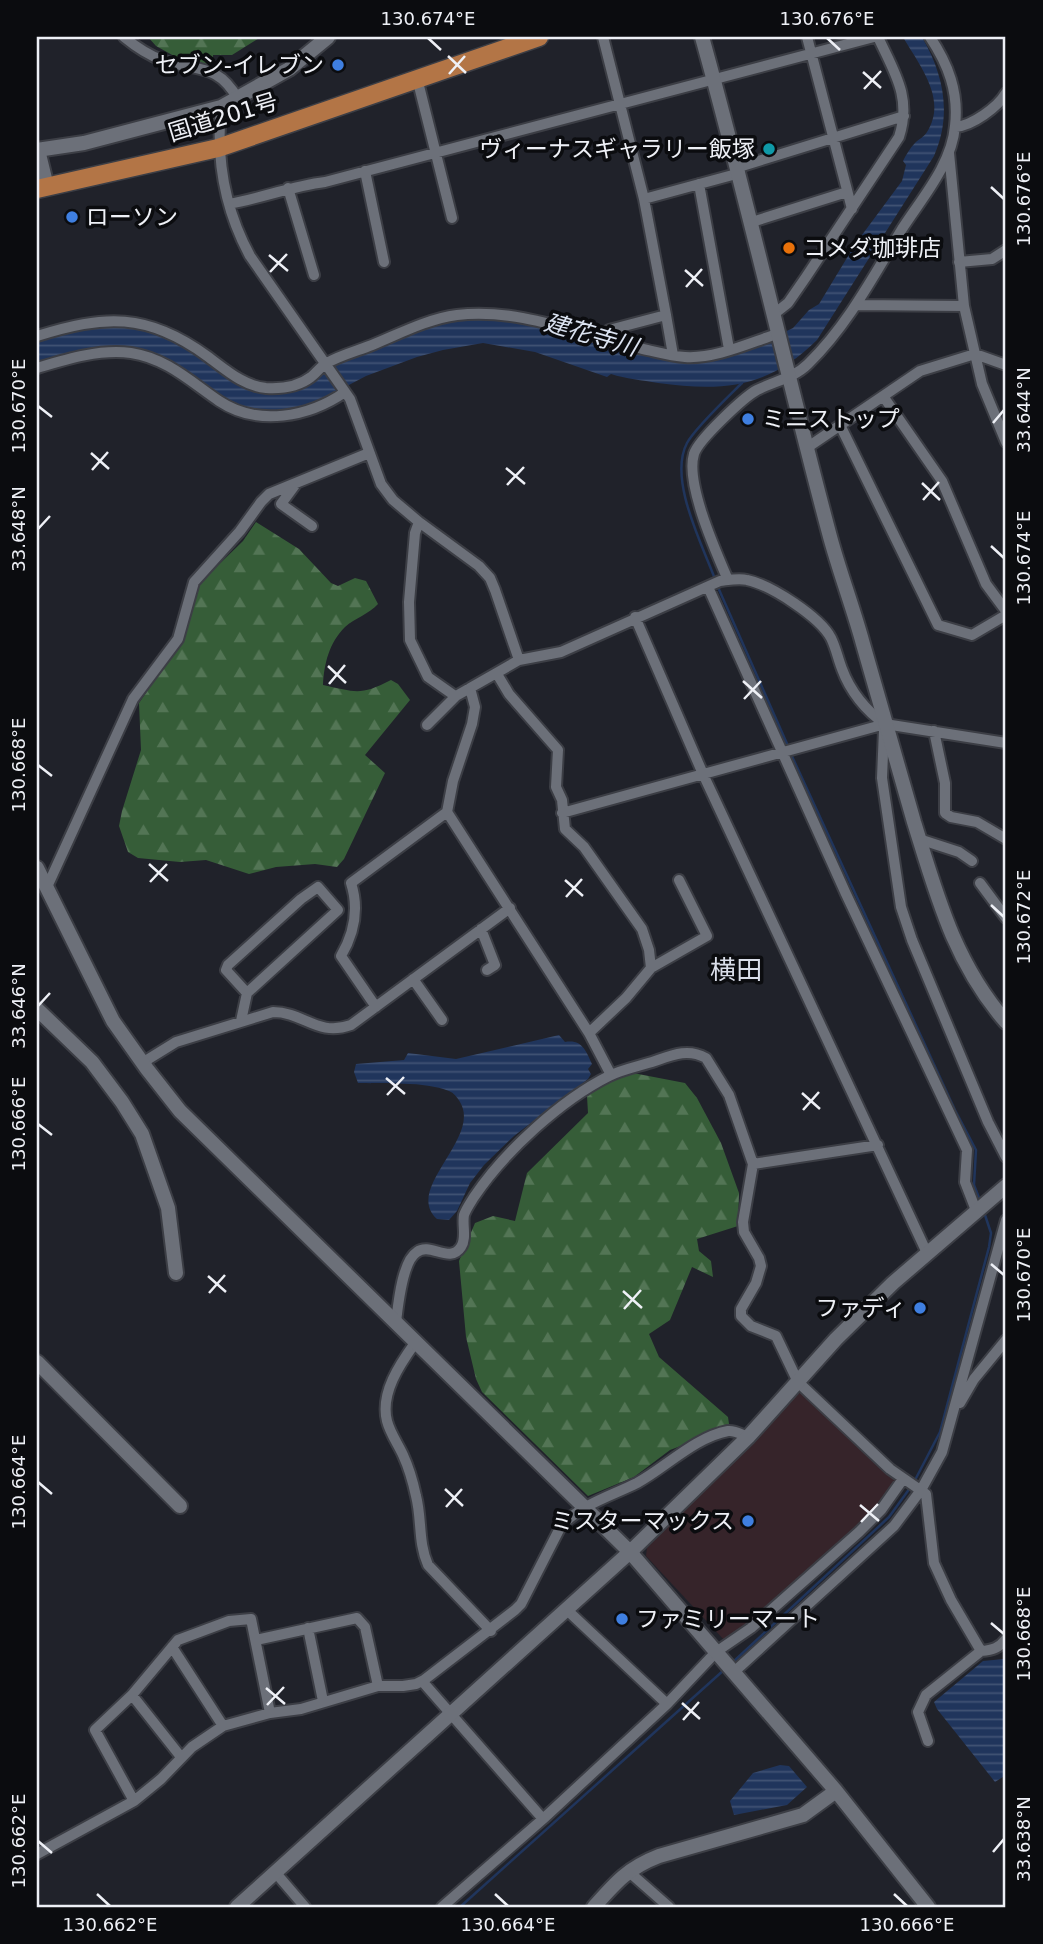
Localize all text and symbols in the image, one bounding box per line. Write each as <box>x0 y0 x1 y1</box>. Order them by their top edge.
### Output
text: 130.674°E <box>381 8 475 29</box>
text: 130.676°E <box>780 8 874 29</box>
place label: セブン-イレブン <box>155 52 324 78</box>
marker: セブン-イレブン <box>330 57 346 73</box>
street label: 国道201号 <box>165 88 281 146</box>
place label: ヴィーナスギャラリー飯塚 <box>479 136 755 162</box>
marker: ヴィーナスギャラリー飯塚 <box>761 141 777 157</box>
text: 130.676°E <box>1013 152 1034 246</box>
place label: ローソン <box>86 204 178 230</box>
marker: ローソン <box>64 209 80 225</box>
place label: コメダ珈琲店 <box>803 235 941 261</box>
marker: コメダ珈琲店 <box>781 240 797 256</box>
water label: 建花寺川 <box>541 308 644 363</box>
text: 130.670°E <box>8 359 29 453</box>
text: 33.644°N <box>1013 367 1034 453</box>
place label: ミニストップ <box>762 406 900 432</box>
marker: ミニストップ <box>740 411 756 427</box>
text: 33.648°N <box>8 486 29 572</box>
text: 130.674°E <box>1013 511 1034 605</box>
text: 130.668°E <box>8 718 29 812</box>
text: 130.672°E <box>1013 870 1034 964</box>
district label: 横田 <box>710 955 762 985</box>
text: 33.646°N <box>8 963 29 1049</box>
text: 130.666°E <box>8 1077 29 1171</box>
text: 130.670°E <box>1013 1228 1034 1322</box>
place label: ファディ <box>816 1295 906 1321</box>
marker: ファディ <box>912 1300 928 1316</box>
text: 130.664°E <box>8 1435 29 1529</box>
place label: ミスターマックス <box>551 1508 734 1534</box>
marker: ミスターマックス <box>740 1513 756 1529</box>
text: 130.668°E <box>1013 1587 1034 1681</box>
place label: ファミリーマート <box>636 1606 820 1632</box>
marker: ファミリーマート <box>614 1611 630 1627</box>
text: 130.662°E <box>8 1794 29 1888</box>
text: 33.638°N <box>1013 1796 1034 1882</box>
text: 130.662°E <box>63 1914 157 1935</box>
text: 130.664°E <box>461 1914 555 1935</box>
text: 130.666°E <box>860 1914 954 1935</box>

